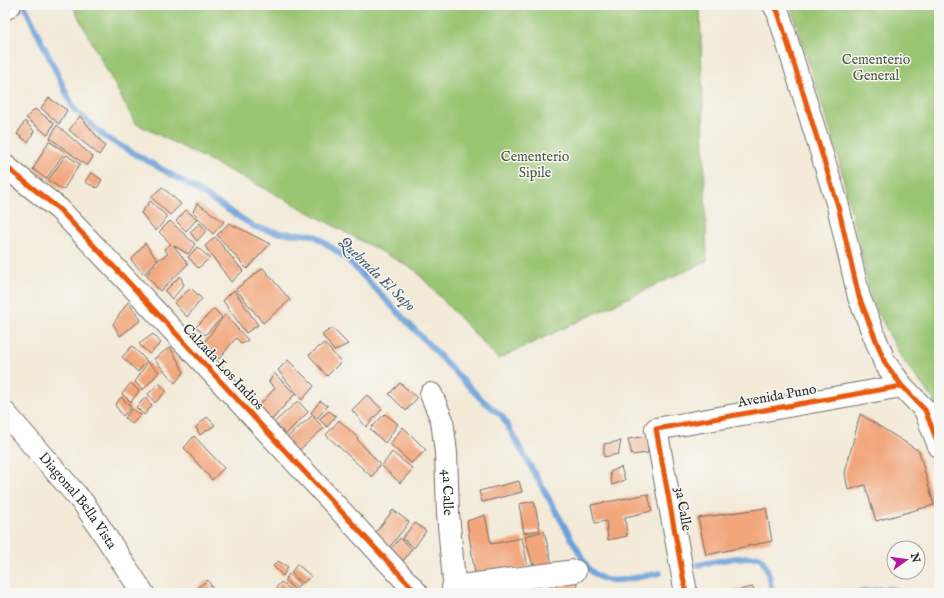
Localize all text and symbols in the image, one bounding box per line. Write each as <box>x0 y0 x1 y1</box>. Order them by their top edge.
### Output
park label: Cementerio General <box>842 51 911 85</box>
park label: Cementerio Sipile <box>501 148 570 182</box>
water label: Quebrada El Sapo <box>335 233 419 315</box>
street label: Calzada Los Indios <box>178 320 268 414</box>
street label: Avenida Puno <box>735 380 818 412</box>
street label: Diagonal Bella Vista <box>34 449 121 553</box>
street label: 4a Calle <box>438 469 457 516</box>
street label: 3a Calle <box>670 486 696 533</box>
north arrow <box>886 540 926 580</box>
text: N <box>907 551 923 565</box>

